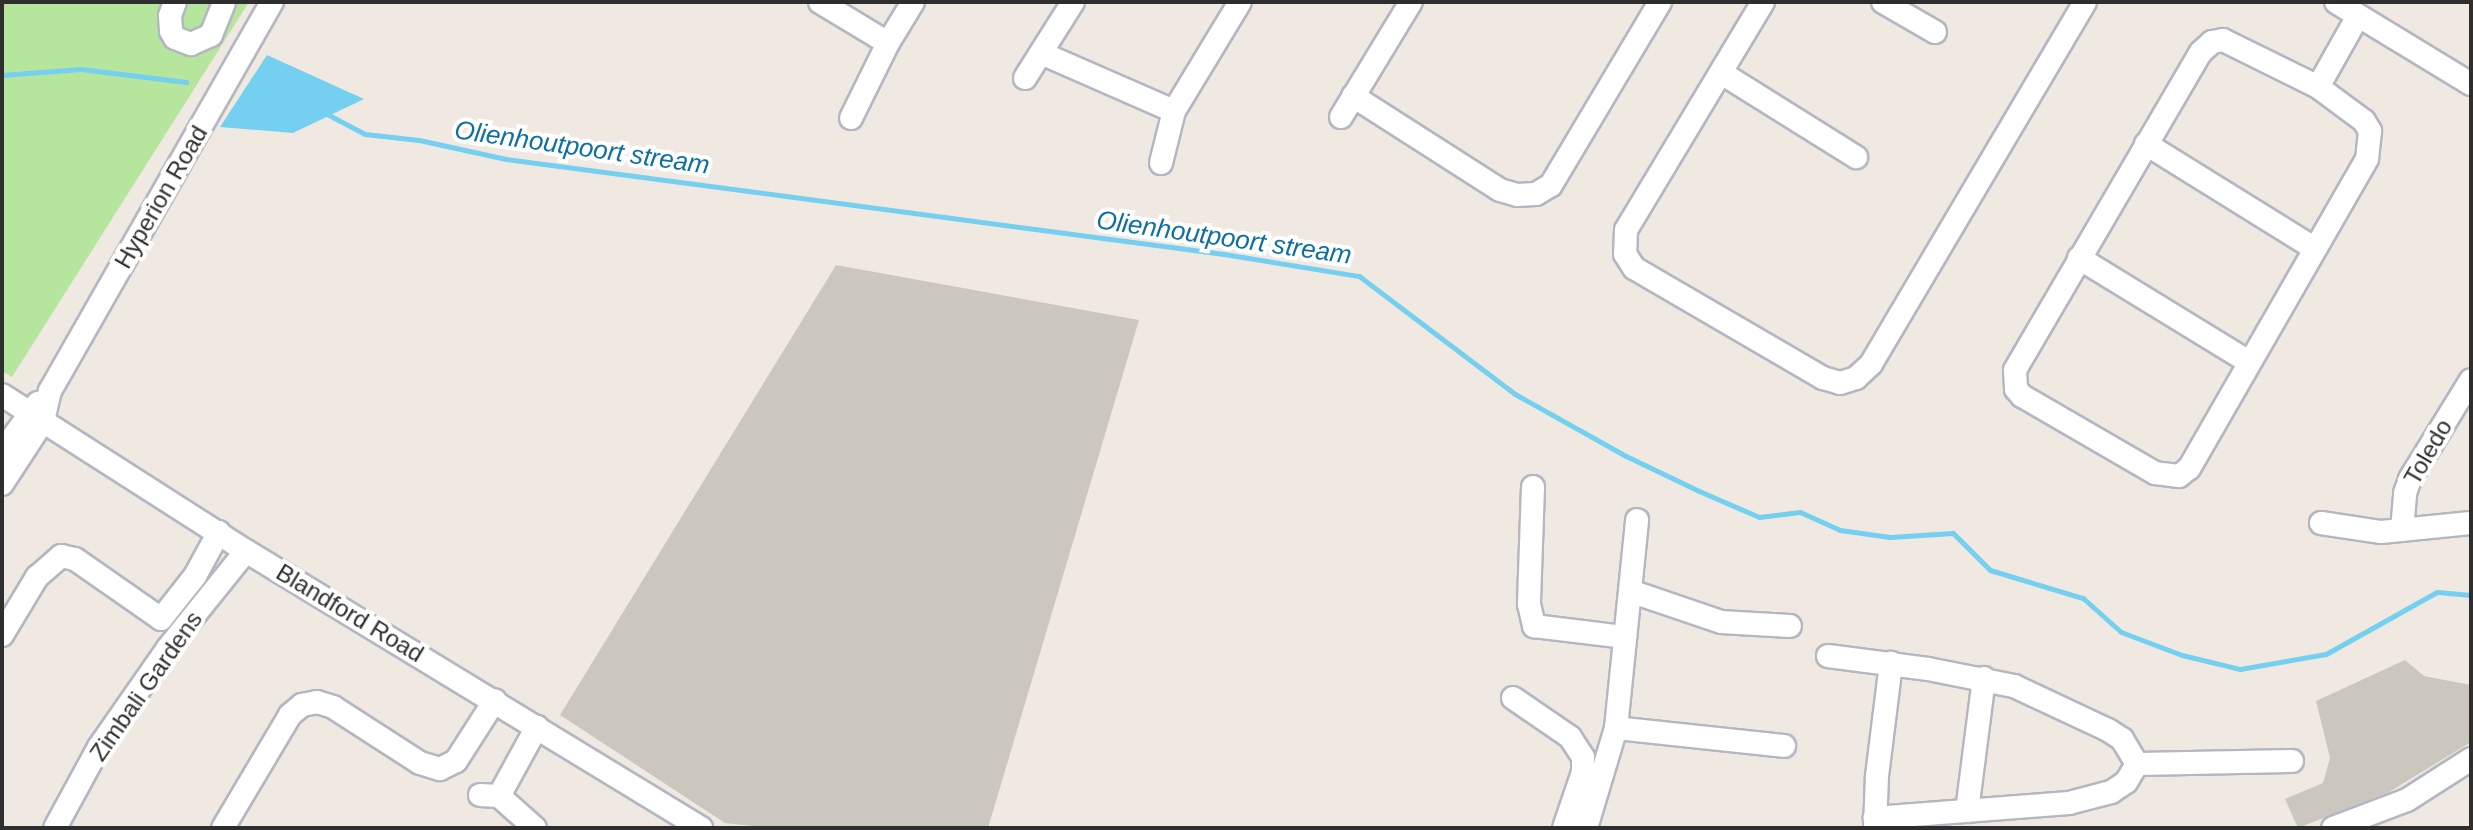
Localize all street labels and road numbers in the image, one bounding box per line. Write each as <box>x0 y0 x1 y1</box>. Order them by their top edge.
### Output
street label: Hyperion Road <box>109 120 213 274</box>
street label: Toledo <box>2398 414 2458 490</box>
street label: Blandford Road <box>271 558 429 668</box>
street label: Zimbali Gardens <box>84 606 208 766</box>

